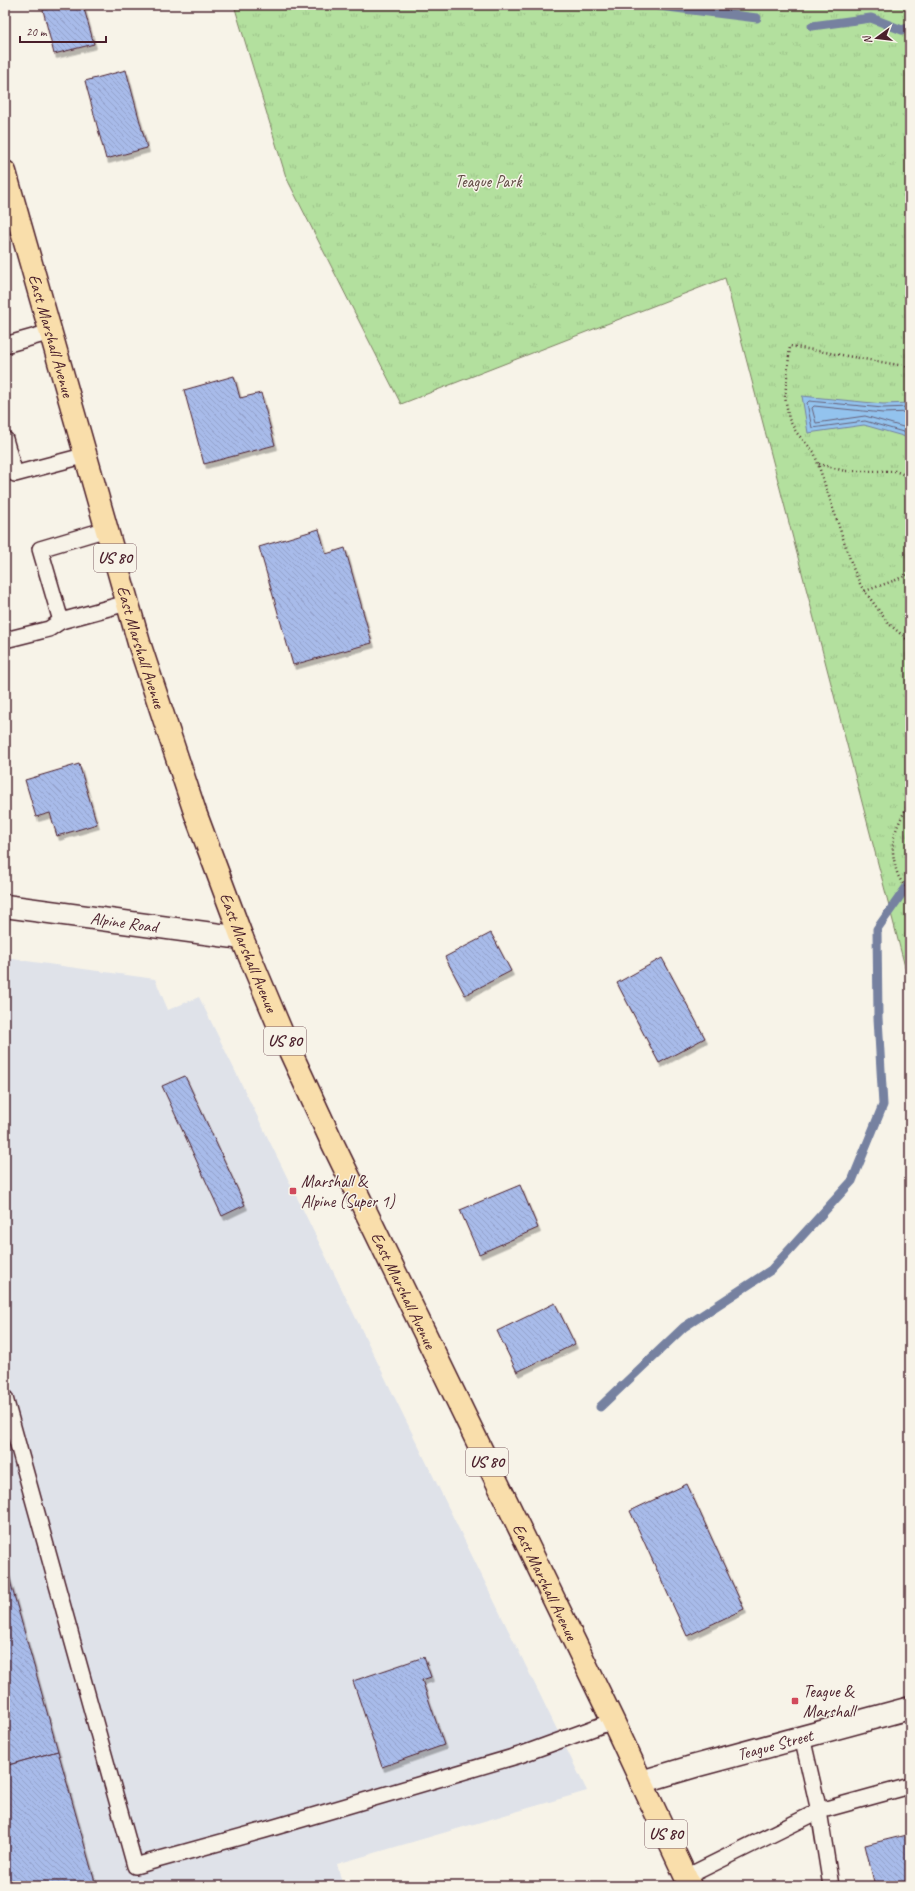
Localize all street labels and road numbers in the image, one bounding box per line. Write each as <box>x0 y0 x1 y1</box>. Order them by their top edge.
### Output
street label: East Marshall Avenue <box>24 272 79 401</box>
road number: US 80 <box>94 544 136 572</box>
street label: East Marshall Avenue <box>113 583 171 712</box>
street label: East Marshall Avenue <box>215 890 283 1016</box>
street label: Alpine Road <box>89 907 161 937</box>
road number: US 80 <box>264 1027 306 1055</box>
street label: East Marshall Avenue <box>367 1229 442 1353</box>
road number: US 80 <box>466 1448 508 1476</box>
street label: East Marshall Avenue <box>508 1520 583 1645</box>
street label: Teague Street <box>735 1724 817 1765</box>
road number: US 80 <box>645 1820 687 1848</box>

